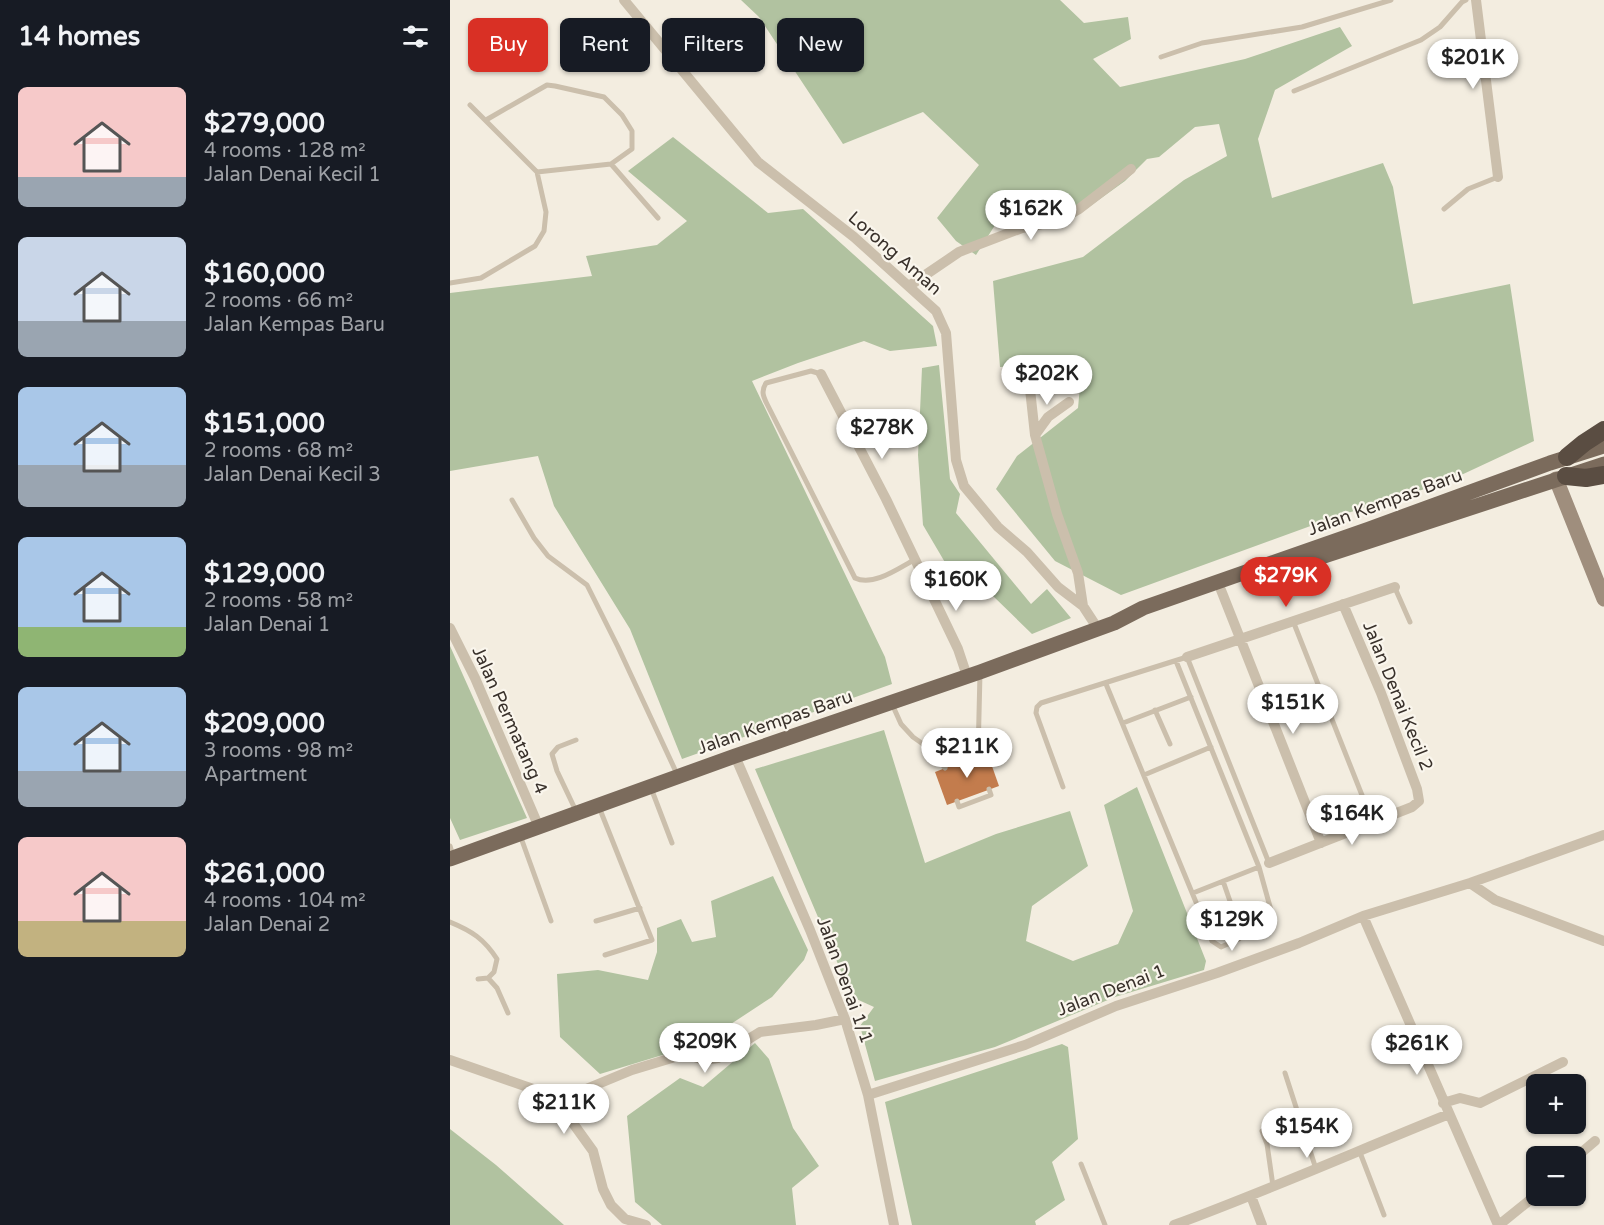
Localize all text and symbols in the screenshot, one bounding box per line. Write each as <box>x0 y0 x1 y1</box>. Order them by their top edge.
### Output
chip: Buy <box>468 18 548 72</box>
chip: Rent <box>560 18 650 72</box>
chip: Filters <box>662 18 765 72</box>
chip: New <box>777 18 864 72</box>
icon: filters <box>399 20 432 53</box>
text: 14 homes <box>18 21 140 52</box>
pin: $201K <box>1431 39 1515 90</box>
text: $201K <box>1441 46 1505 70</box>
text: $279,000 <box>204 108 325 139</box>
icon: home <box>66 111 138 183</box>
text: 4 rooms · 128 m² <box>204 139 366 163</box>
text: Jalan Denai Kecil 1 <box>204 163 381 187</box>
pin: $162K <box>989 190 1073 241</box>
text: $162K <box>999 197 1063 221</box>
street label: Lorong Aman <box>844 206 946 300</box>
text: $160,000 <box>204 258 325 289</box>
icon: home <box>66 261 138 333</box>
text: 2 rooms · 66 m² <box>204 289 353 313</box>
text: Jalan Kempas Baru <box>204 313 385 337</box>
pin: $202K <box>1005 355 1089 406</box>
text: $202K <box>1015 362 1079 386</box>
text: $151,000 <box>204 408 325 439</box>
pin: $278K <box>840 409 924 460</box>
icon: home <box>66 411 138 483</box>
text: $278K <box>850 416 914 440</box>
text: 2 rooms · 68 m² <box>204 439 353 463</box>
text: Jalan Denai Kecil 3 <box>204 463 381 487</box>
street label: Jalan Kempas Baru <box>1305 464 1465 540</box>
pin: $279K <box>1244 557 1328 608</box>
text: $129,000 <box>204 558 325 589</box>
icon: home <box>66 561 138 633</box>
pin: $160K <box>914 561 998 612</box>
text: $279K <box>1254 564 1318 588</box>
text: $160K <box>924 568 988 592</box>
text: 2 rooms · 58 m² <box>204 589 353 613</box>
text: Jalan Denai 1 <box>204 613 330 637</box>
street label: Jalan Denai Kecil 2 <box>1358 618 1438 774</box>
street label: Jalan Permatang 4 <box>468 643 552 797</box>
pin: $151K <box>1251 684 1335 735</box>
street label: Jalan Kempas Baru <box>694 685 856 759</box>
text: $151K <box>1261 691 1325 715</box>
text: $209,000 <box>204 708 325 739</box>
icon: home <box>66 711 138 783</box>
pin: $211K <box>925 728 1009 779</box>
text: $211K <box>935 735 999 759</box>
text: 3 rooms · 98 m² <box>204 739 353 763</box>
text: Apartment <box>204 763 307 787</box>
pin: $164K <box>1310 795 1394 846</box>
text: $164K <box>1320 802 1384 826</box>
text: $261,000 <box>204 858 325 889</box>
icon: home <box>66 861 138 933</box>
text: 4 rooms · 104 m² <box>204 889 366 913</box>
pin: $129K <box>1190 901 1274 952</box>
text: $129K <box>1200 908 1264 932</box>
text: Jalan Denai 2 <box>204 913 330 937</box>
street label: Jalan Denai 1/1 <box>812 914 878 1046</box>
street label: Jalan Denai 1 <box>1054 959 1168 1021</box>
pin: $209K <box>663 1023 747 1074</box>
pin: $261K <box>1375 1025 1459 1076</box>
text: $209K <box>673 1030 737 1054</box>
text: $261K <box>1385 1032 1449 1056</box>
map controls <box>1526 1074 1586 1206</box>
button: + <box>1526 1074 1586 1134</box>
pin: $211K <box>522 1084 606 1135</box>
text: $211K <box>532 1091 596 1115</box>
pin: $154K <box>1265 1108 1349 1159</box>
text: $154K <box>1275 1115 1339 1139</box>
button: − <box>1526 1146 1586 1206</box>

